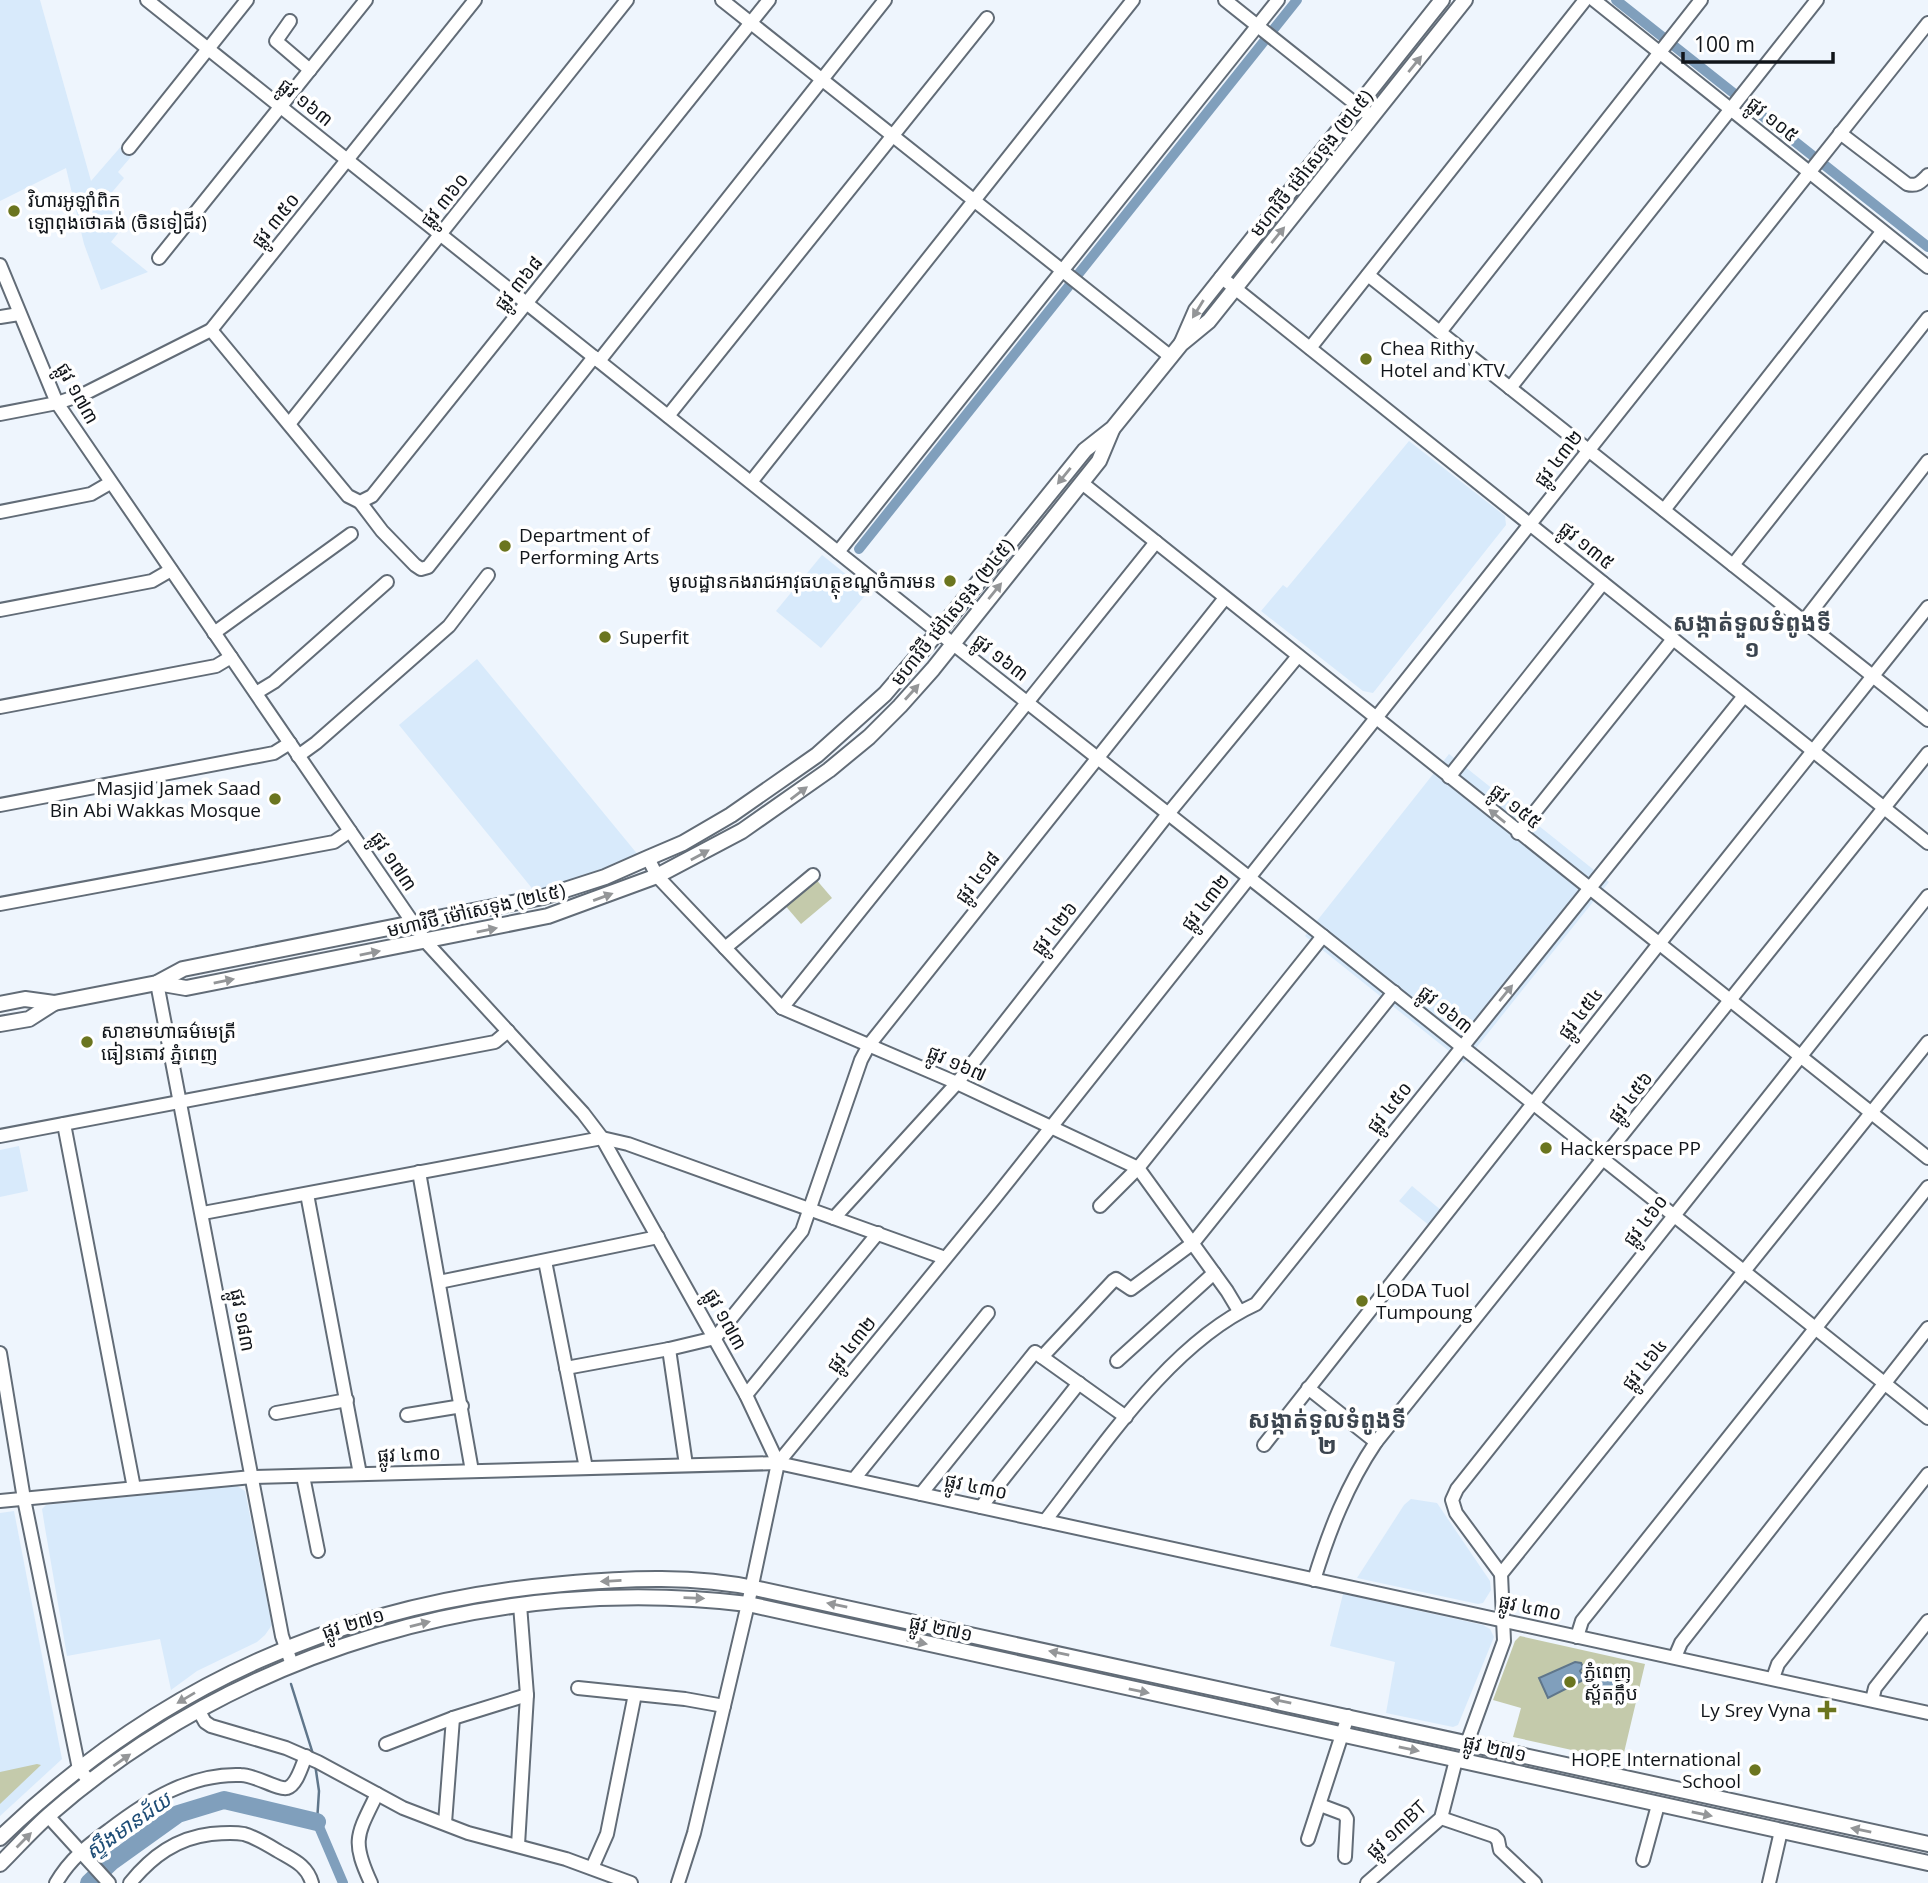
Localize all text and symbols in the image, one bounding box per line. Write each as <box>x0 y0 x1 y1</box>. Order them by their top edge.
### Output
scale bar <box>1683 21 1834 65</box>
text: 100 m <box>1694 30 1755 58</box>
one-way arrow <box>1407 55 1422 73</box>
street label: ផ្លូវ ១៦៣ <box>270 72 339 136</box>
street label: មហាវិថី ម៉ៅសេទុង (២៤៥) <box>1243 84 1379 242</box>
street label: ផ្លូវ ១០៥ <box>1739 90 1804 151</box>
street label: ផ្លូវ ៣៦០ <box>414 167 478 236</box>
place label: វិហារអូឡាំពិក ឡោពុងថោគង់ (ចិនទៀជីវ) <box>27 187 207 235</box>
street label: ផ្លូវ ៣៥០ <box>245 187 309 256</box>
marker: វិហារអូឡាំពិក ឡោពុងថោគង់ (ចិនទៀជីវ) <box>6 203 22 219</box>
one-way arrow <box>1270 227 1285 244</box>
street label: ផ្លូវ ៣៦៨ <box>488 250 552 319</box>
one-way arrow <box>1192 299 1205 318</box>
place label: Chea Rithy Hotel and KTV <box>1380 335 1505 383</box>
marker: Chea Rithy Hotel and KTV <box>1358 351 1374 367</box>
street label: ផ្លូវ ១៧៣ <box>46 358 105 431</box>
street label: ផ្លូវ ៤៣២ <box>1527 424 1592 495</box>
one-way arrow <box>1057 467 1072 484</box>
street label: ផ្លូវ ១៣៥ <box>1551 515 1620 579</box>
place label: Department of Performing Arts <box>519 522 659 570</box>
street label: មហាវិថី ម៉ៅសេទុង (២៤៥) <box>884 533 1020 691</box>
marker: Department of Performing Arts <box>497 538 513 554</box>
place label: មូលដ្ឋានកងរាជអាវុធហត្ថុខណ្ឌចំការមន <box>669 568 936 600</box>
marker: មូលដ្ឋានកងរាជអាវុធហត្ថុខណ្ឌចំការមន <box>942 573 958 589</box>
one-way arrow <box>988 582 1003 600</box>
district label: សង្កាត់ទួលទំពូងទី ១ <box>1673 606 1831 664</box>
place label: Superfit <box>619 624 689 650</box>
street label: ផ្លូវ ១៦៣ <box>965 627 1034 690</box>
marker: Superfit <box>597 629 613 645</box>
one-way arrow <box>904 683 920 701</box>
place label: Masjid Jamek Saad Bin Abi Wakkas Mosque <box>50 775 261 823</box>
street label: ផ្លូវ ១៥៥ <box>1482 777 1547 838</box>
one-way arrow <box>789 786 807 801</box>
marker: Masjid Jamek Saad Bin Abi Wakkas Mosque <box>267 791 283 807</box>
one-way arrow <box>1489 809 1507 824</box>
street label: ផ្លូវ ១៧៣ <box>361 826 423 898</box>
street label: ផ្លូវ ៤១៨ <box>948 846 1009 911</box>
one-way arrow <box>691 849 710 861</box>
street label: ផ្លូវ ៤៣២ <box>1174 868 1239 939</box>
street label: មហាវិថី ម៉ៅសេទុង (២៤៥) <box>384 877 568 944</box>
one-way arrow <box>593 892 614 903</box>
street label: ផ្លូវ ៤២៦ <box>1025 896 1087 963</box>
one-way arrow <box>476 924 498 935</box>
one-way arrow <box>359 947 381 958</box>
one-way arrow <box>214 975 236 986</box>
street label: ផ្លូវ ១៦៣ <box>1410 979 1479 1043</box>
street label: ផ្លូវ ៤៥៤ <box>1551 982 1612 1047</box>
one-way arrow <box>1498 985 1513 1003</box>
place label: សាខាមហាធម៌មេត្រី ធៀនតោវ ភ្នំពេញ <box>101 1018 236 1066</box>
marker: សាខាមហាធម៌មេត្រី ធៀនតោវ ភ្នំពេញ <box>79 1034 95 1050</box>
street label: ផ្លូវ ១៦៧ <box>921 1038 991 1092</box>
street label: ផ្លូវ ៤៥៦ <box>1601 1066 1662 1131</box>
street label: ផ្លូវ ៤៥០ <box>1360 1076 1421 1141</box>
place label: Hackerspace PP <box>1560 1135 1701 1161</box>
marker: Hackerspace PP <box>1538 1140 1554 1156</box>
street label: ផ្លូវ ៤៦០ <box>1616 1189 1677 1254</box>
place label: LODA Tuol Tumpoung <box>1376 1277 1472 1325</box>
street label: ផ្លូវ ១៧៣ <box>694 1284 753 1357</box>
street label: ផ្លូវ ១៨៣ <box>220 1286 262 1355</box>
marker: LODA Tuol Tumpoung <box>1354 1293 1370 1309</box>
street label: ផ្លូវ ៤៣២ <box>820 1310 885 1381</box>
street label: ផ្លូវ ៤៦៤ <box>1615 1333 1676 1398</box>
district label: សង្កាត់ទួលទំពូងទី ២ <box>1248 1403 1406 1461</box>
street label: ផ្លូវ ៤៣០ <box>377 1440 441 1473</box>
street label: ផ្លូវ ៤៣០ <box>941 1467 1010 1510</box>
one-way arrow <box>600 1575 622 1586</box>
street label: ផ្លូវ ៤៣០ <box>1495 1588 1564 1631</box>
one-way arrow <box>683 1593 705 1604</box>
one-way arrow <box>826 1600 848 1611</box>
street label: ផ្លូវ ២៧១ <box>318 1601 389 1649</box>
street label: ផ្លូវ ២៧១ <box>906 1609 975 1652</box>
one-way arrow <box>409 1618 431 1629</box>
one-way arrow <box>906 1637 928 1648</box>
one-way arrow <box>1048 1648 1070 1659</box>
place label: ភ្នំពេញ ស្ព័តក្លឹប <box>1584 1658 1638 1706</box>
marker: ភ្នំពេញ ស្ព័តក្លឹប <box>1562 1674 1578 1690</box>
one-way arrow <box>1128 1685 1150 1696</box>
one-way arrow <box>177 1691 196 1704</box>
one-way arrow <box>1270 1696 1292 1707</box>
place label: Ly Srey Vyna <box>1700 1697 1811 1723</box>
marker: Ly Srey Vyna <box>1817 1700 1837 1720</box>
street label: ផ្លូវ ២៧១ <box>1460 1728 1529 1772</box>
one-way arrow <box>1398 1744 1420 1755</box>
place label: HOPE International School <box>1571 1746 1741 1794</box>
one-way arrow <box>113 1753 131 1767</box>
marker: HOPE International School <box>1747 1762 1763 1778</box>
water label: ស្ទឹងមានជ័យ <box>79 1784 178 1865</box>
street label: ផ្លូវ ១៣BT <box>1360 1794 1436 1867</box>
one-way arrow <box>1691 1809 1713 1820</box>
one-way arrow <box>1850 1824 1872 1835</box>
one-way arrow <box>15 1832 32 1848</box>

